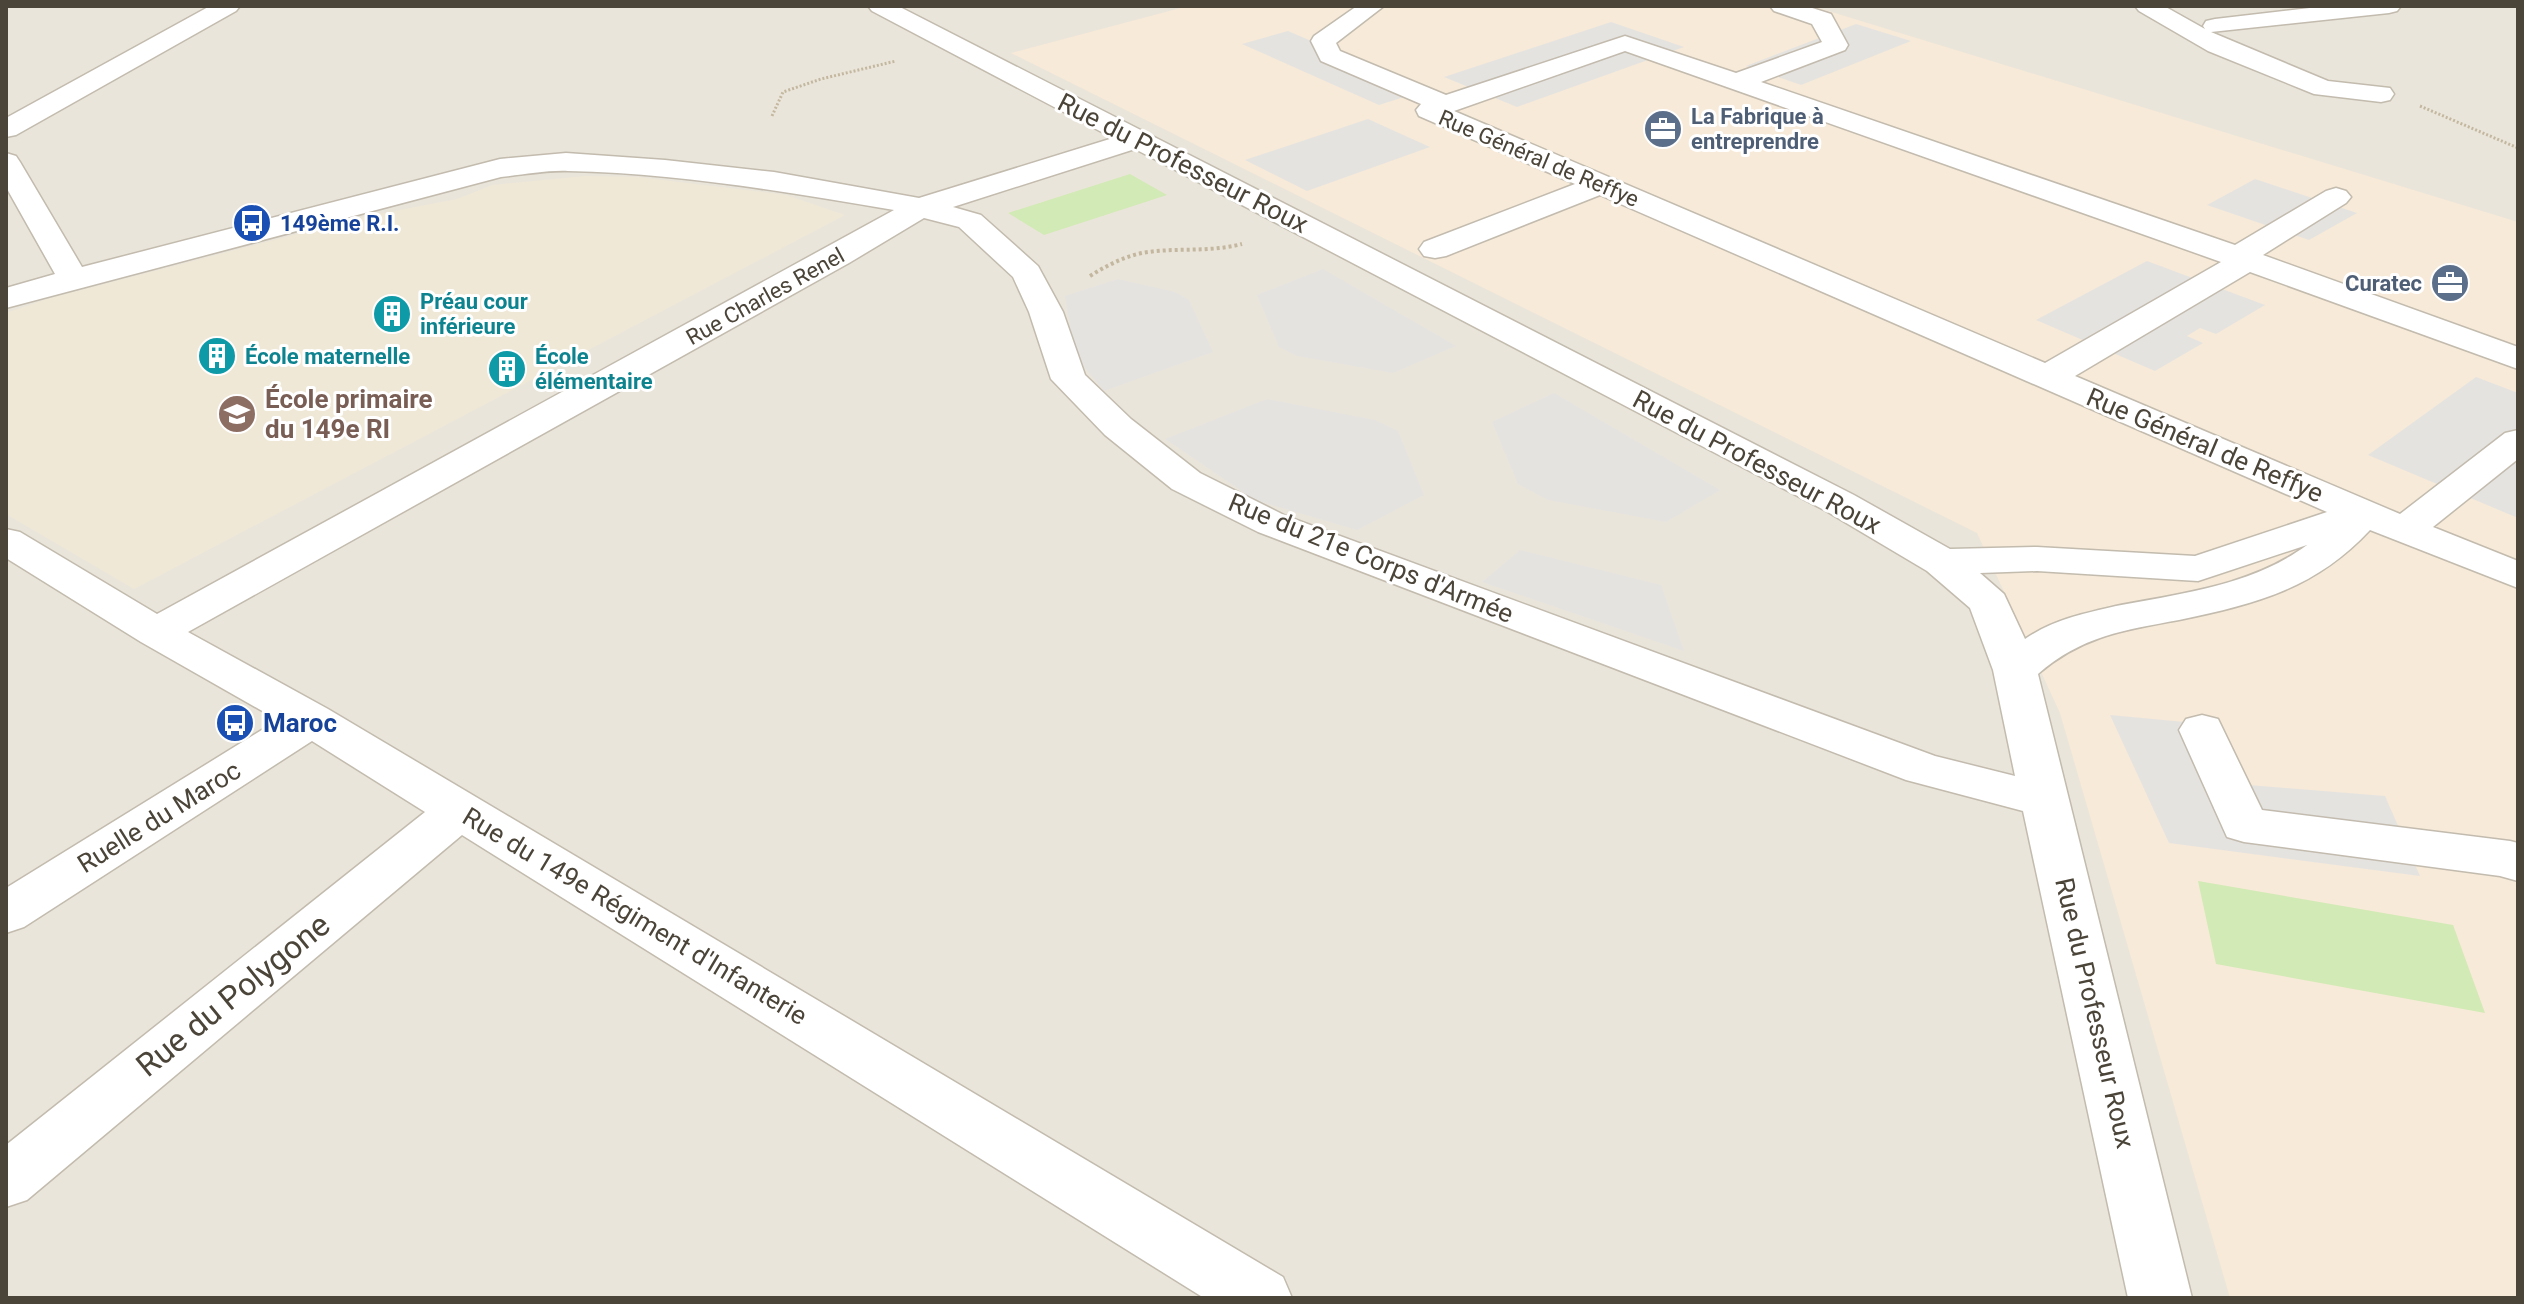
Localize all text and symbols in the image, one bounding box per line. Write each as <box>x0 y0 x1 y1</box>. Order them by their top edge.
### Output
street label: Rue du Professeur Roux <box>1053 87 1313 239</box>
place label: La Fabrique à entreprendre <box>1691 104 1824 154</box>
street label: Rue Général de Reffye <box>1435 105 1643 212</box>
office icon: La Fabrique à entreprendre <box>1642 108 1684 150</box>
bus stop icon: 149ème R.I. <box>231 202 273 244</box>
place label: 149ème R.I. <box>280 211 399 236</box>
street label: Rue Charles Renel <box>682 243 849 350</box>
office icon: Curatec <box>2429 262 2471 304</box>
place label: Curatec <box>2345 271 2422 296</box>
place label: Préau cour inférieure <box>420 289 528 339</box>
building icon: Préau cour inférieure <box>371 293 413 335</box>
building icon: École maternelle <box>196 335 238 377</box>
place label: École maternelle <box>245 344 410 369</box>
place label: École élémentaire <box>535 344 653 394</box>
building icon: École élémentaire <box>486 348 528 390</box>
street label: Rue Général de Reffye <box>2082 382 2328 508</box>
place label: École primaire du 149e RI <box>265 384 433 444</box>
street label: Rue du Professeur Roux <box>1628 384 1886 540</box>
school or university icon: École primaire du 149e RI <box>216 393 258 435</box>
street label: Rue du 21e Corps d'Armée <box>1224 487 1518 629</box>
bus stop icon: Maroc <box>214 702 256 744</box>
place label: Maroc <box>263 708 337 738</box>
street label: Ruelle du Maroc <box>72 755 246 879</box>
street label: Rue du 149e Régiment d'Infanterie <box>457 801 813 1031</box>
street label: Rue du Professeur Roux <box>2049 875 2141 1151</box>
street label: Rue du Polygone <box>129 905 337 1085</box>

